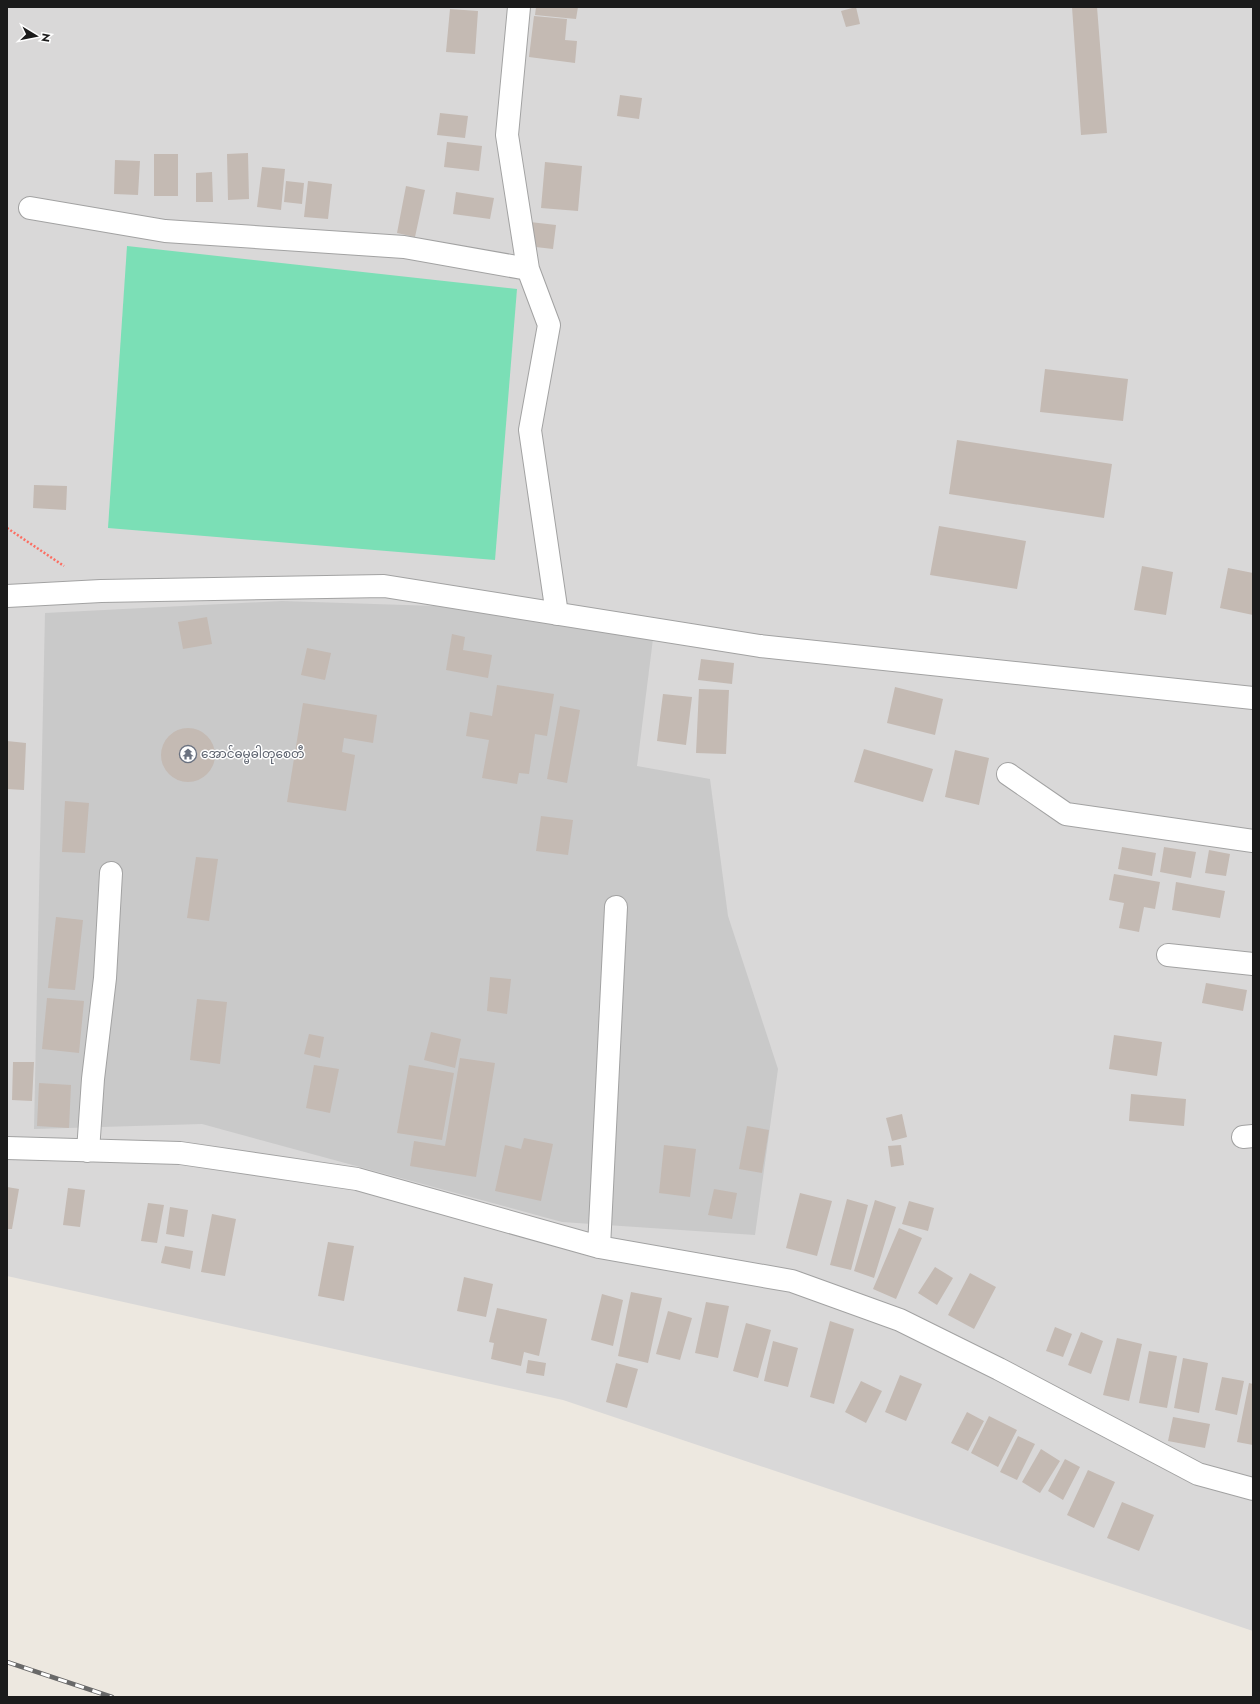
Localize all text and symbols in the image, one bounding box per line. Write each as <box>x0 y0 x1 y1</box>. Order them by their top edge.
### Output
north arrow <box>16 16 56 56</box>
text: N <box>37 32 54 43</box>
temple icon: အောင်ဓမ္မဓါတုစေတီ <box>178 744 198 764</box>
place label: အောင်ဓမ္မဓါတုစေတီ <box>201 745 304 764</box>

